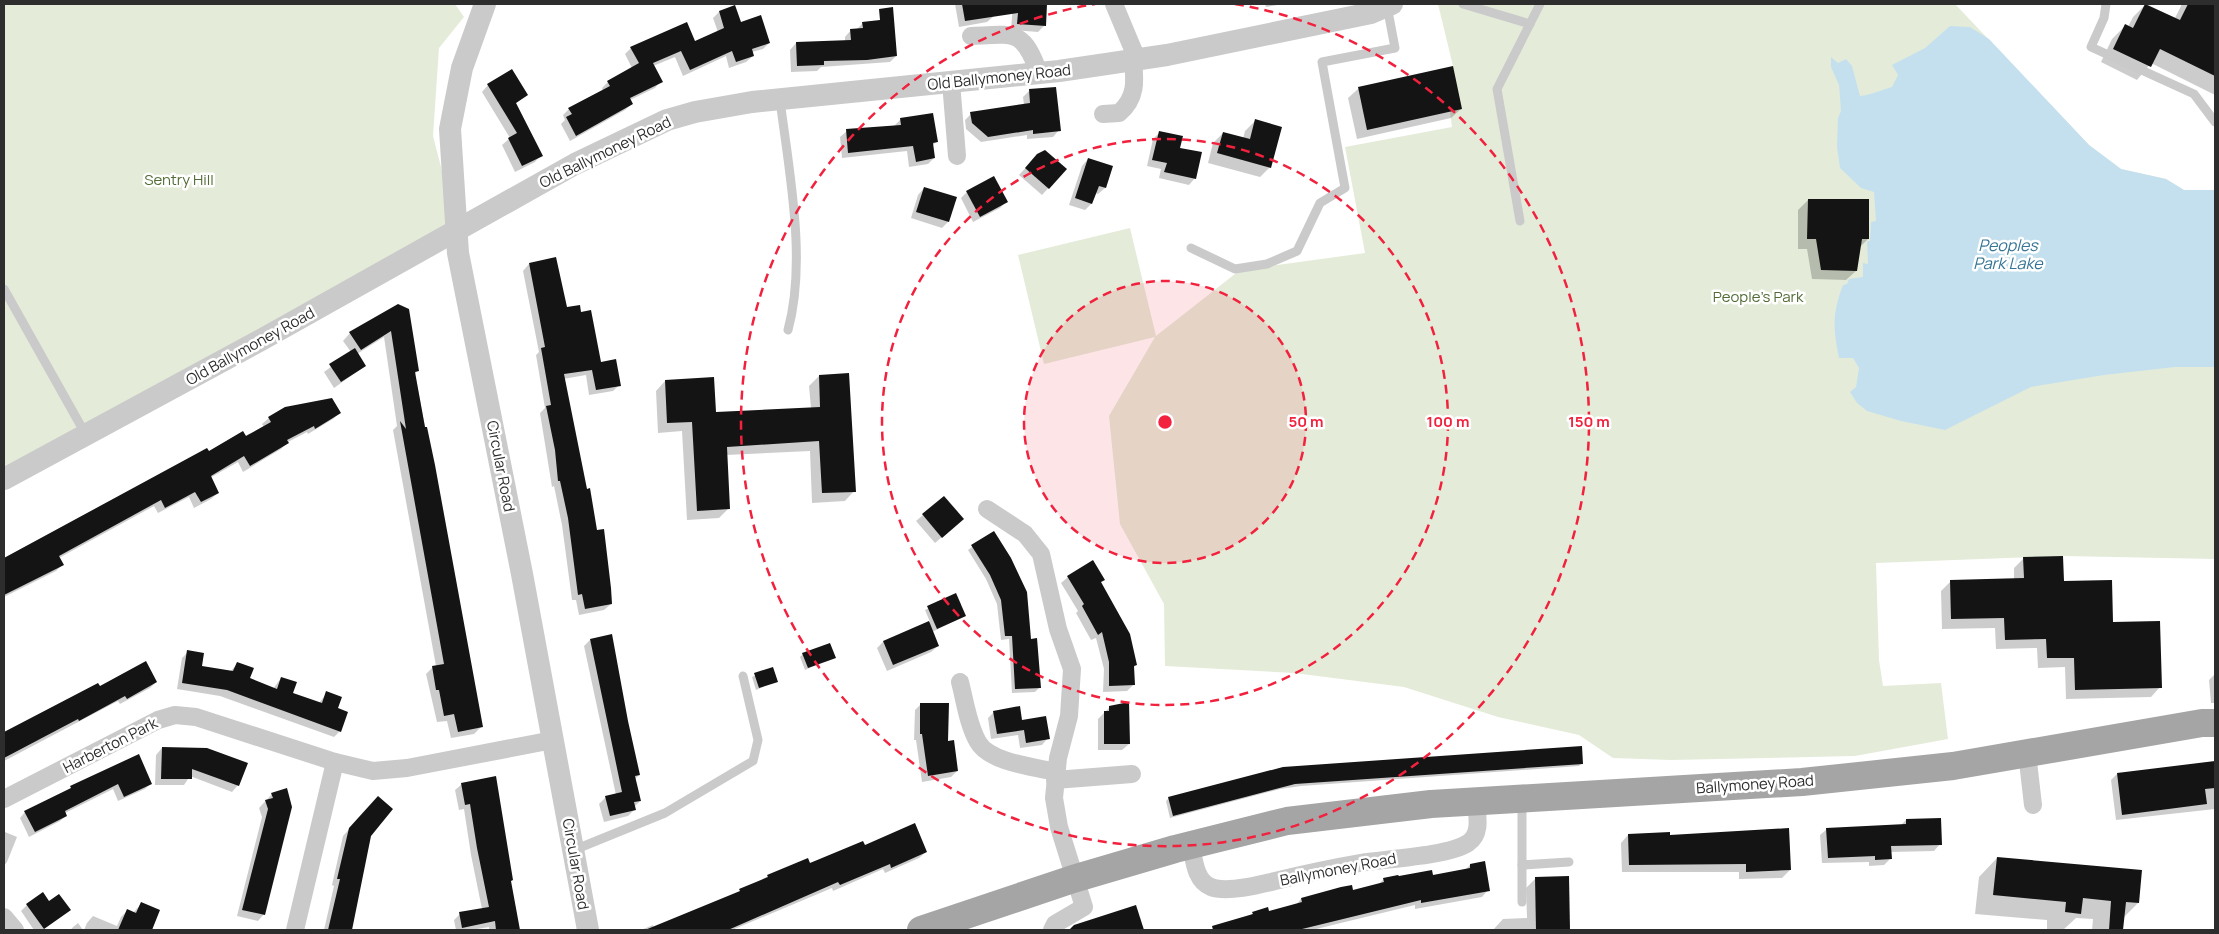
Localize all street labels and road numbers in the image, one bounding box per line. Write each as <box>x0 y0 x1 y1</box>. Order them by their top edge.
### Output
street label: Old Ballymoney Road <box>926 59 1072 95</box>
street label: Old Ballymoney Road <box>536 111 674 193</box>
street label: Old Ballymoney Road <box>182 302 318 390</box>
street label: Circular Road <box>482 419 520 513</box>
street label: Harberton Park <box>59 712 161 778</box>
street label: Ballymoney Road <box>1695 769 1815 799</box>
street label: Circular Road <box>558 817 594 911</box>
street label: Ballymoney Road <box>1278 847 1398 891</box>

